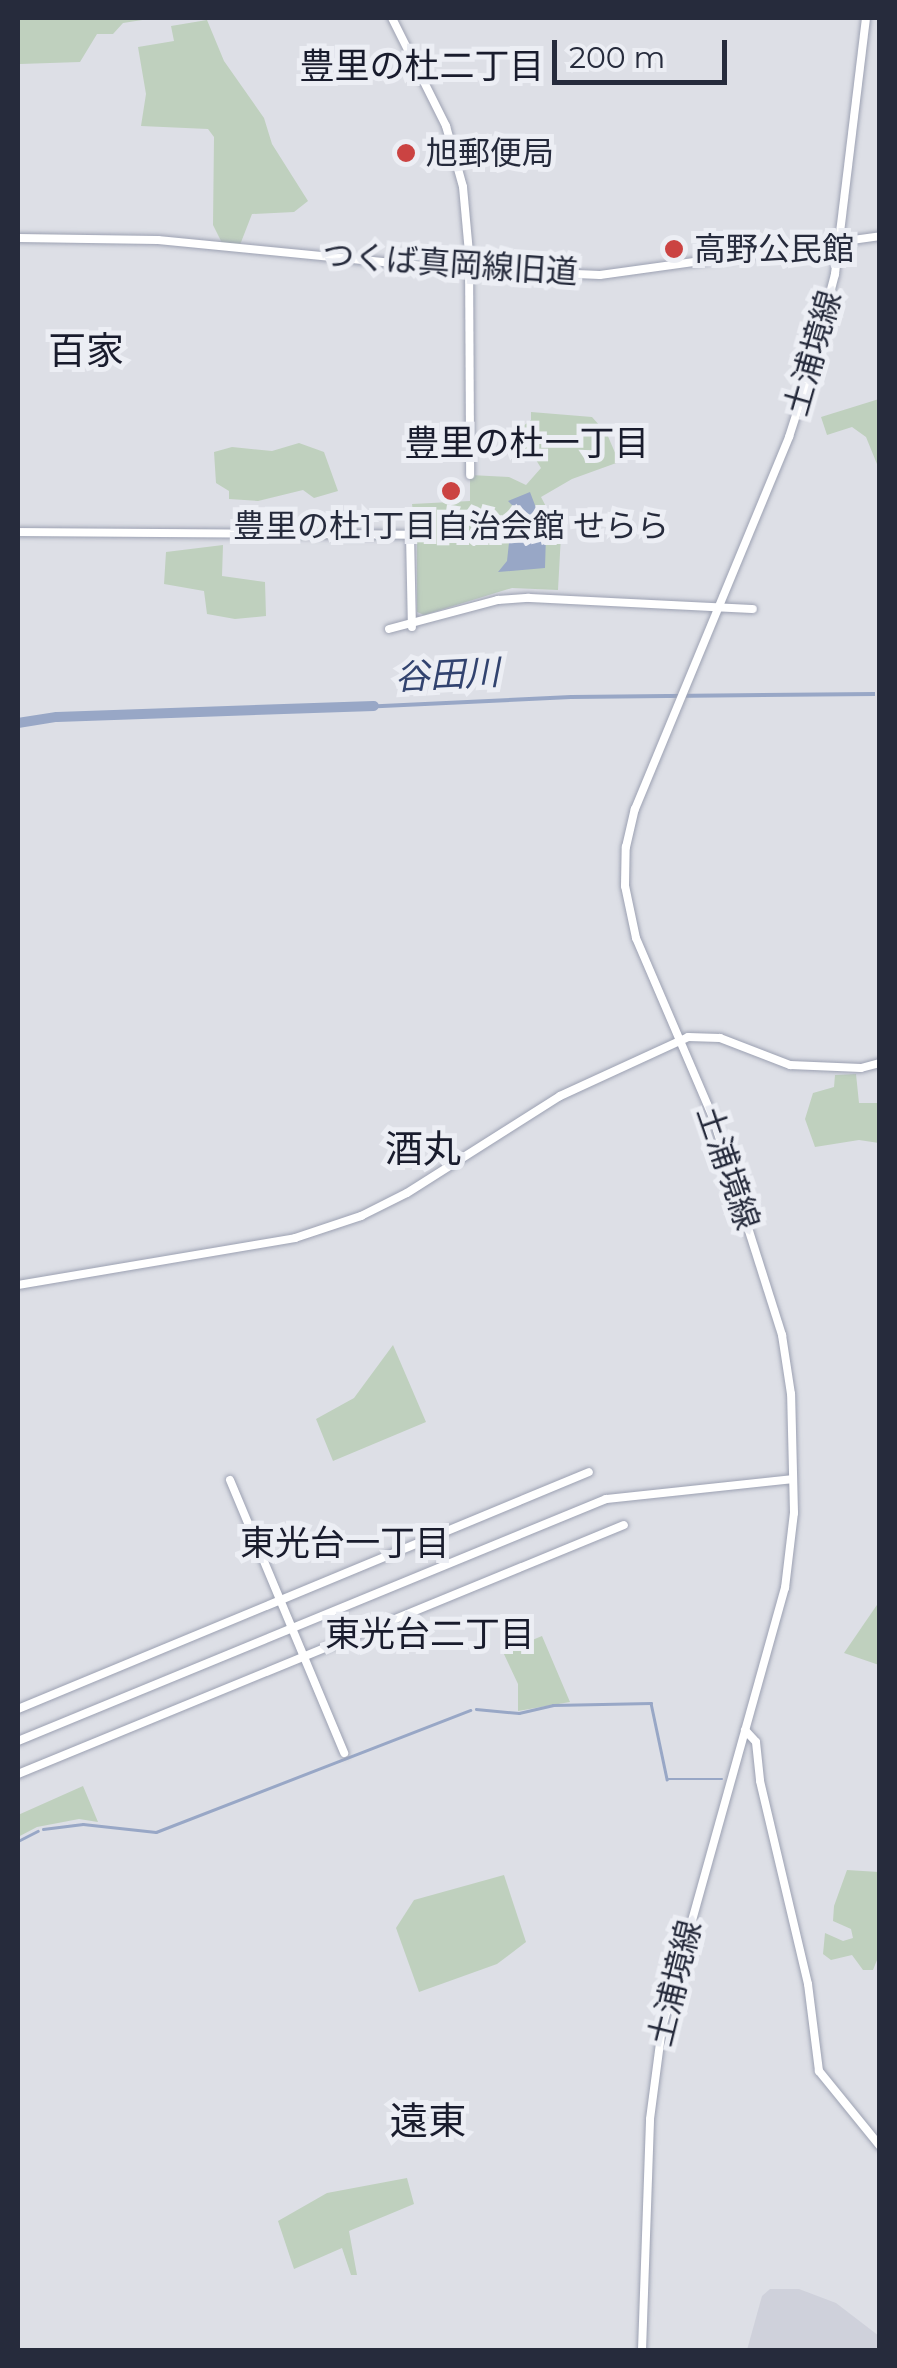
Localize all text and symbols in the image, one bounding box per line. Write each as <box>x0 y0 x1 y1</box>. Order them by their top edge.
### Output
scale bar <box>557 20 732 82</box>
text: 200 m <box>569 39 665 76</box>
district label: 豊里の杜二丁目 <box>300 45 544 87</box>
place label: 旭郵便局 <box>426 134 554 172</box>
marker: 旭郵便局 <box>395 142 417 164</box>
place label: 高野公民館 <box>694 230 854 268</box>
street label: つくば真岡線旧道 <box>321 236 579 292</box>
marker: 高野公民館 <box>663 238 685 260</box>
street label: 土浦境線 <box>777 286 849 420</box>
district label: 百家 <box>48 328 124 374</box>
district label: 豊里の杜一丁目 <box>405 422 649 464</box>
marker: 豊里の杜1丁目自治会館 せらら <box>440 480 462 502</box>
place label: 豊里の杜1丁目自治会館 せらら <box>233 507 669 545</box>
water label: 谷田川 <box>393 651 501 699</box>
street label: 土浦境線 <box>689 1101 767 1235</box>
district label: 酒丸 <box>385 1126 461 1172</box>
district label: 東光台一丁目 <box>240 1522 450 1564</box>
district label: 東光台二丁目 <box>325 1613 535 1655</box>
street label: 土浦境線 <box>641 1916 709 2050</box>
district label: 遠東 <box>390 2098 466 2144</box>

